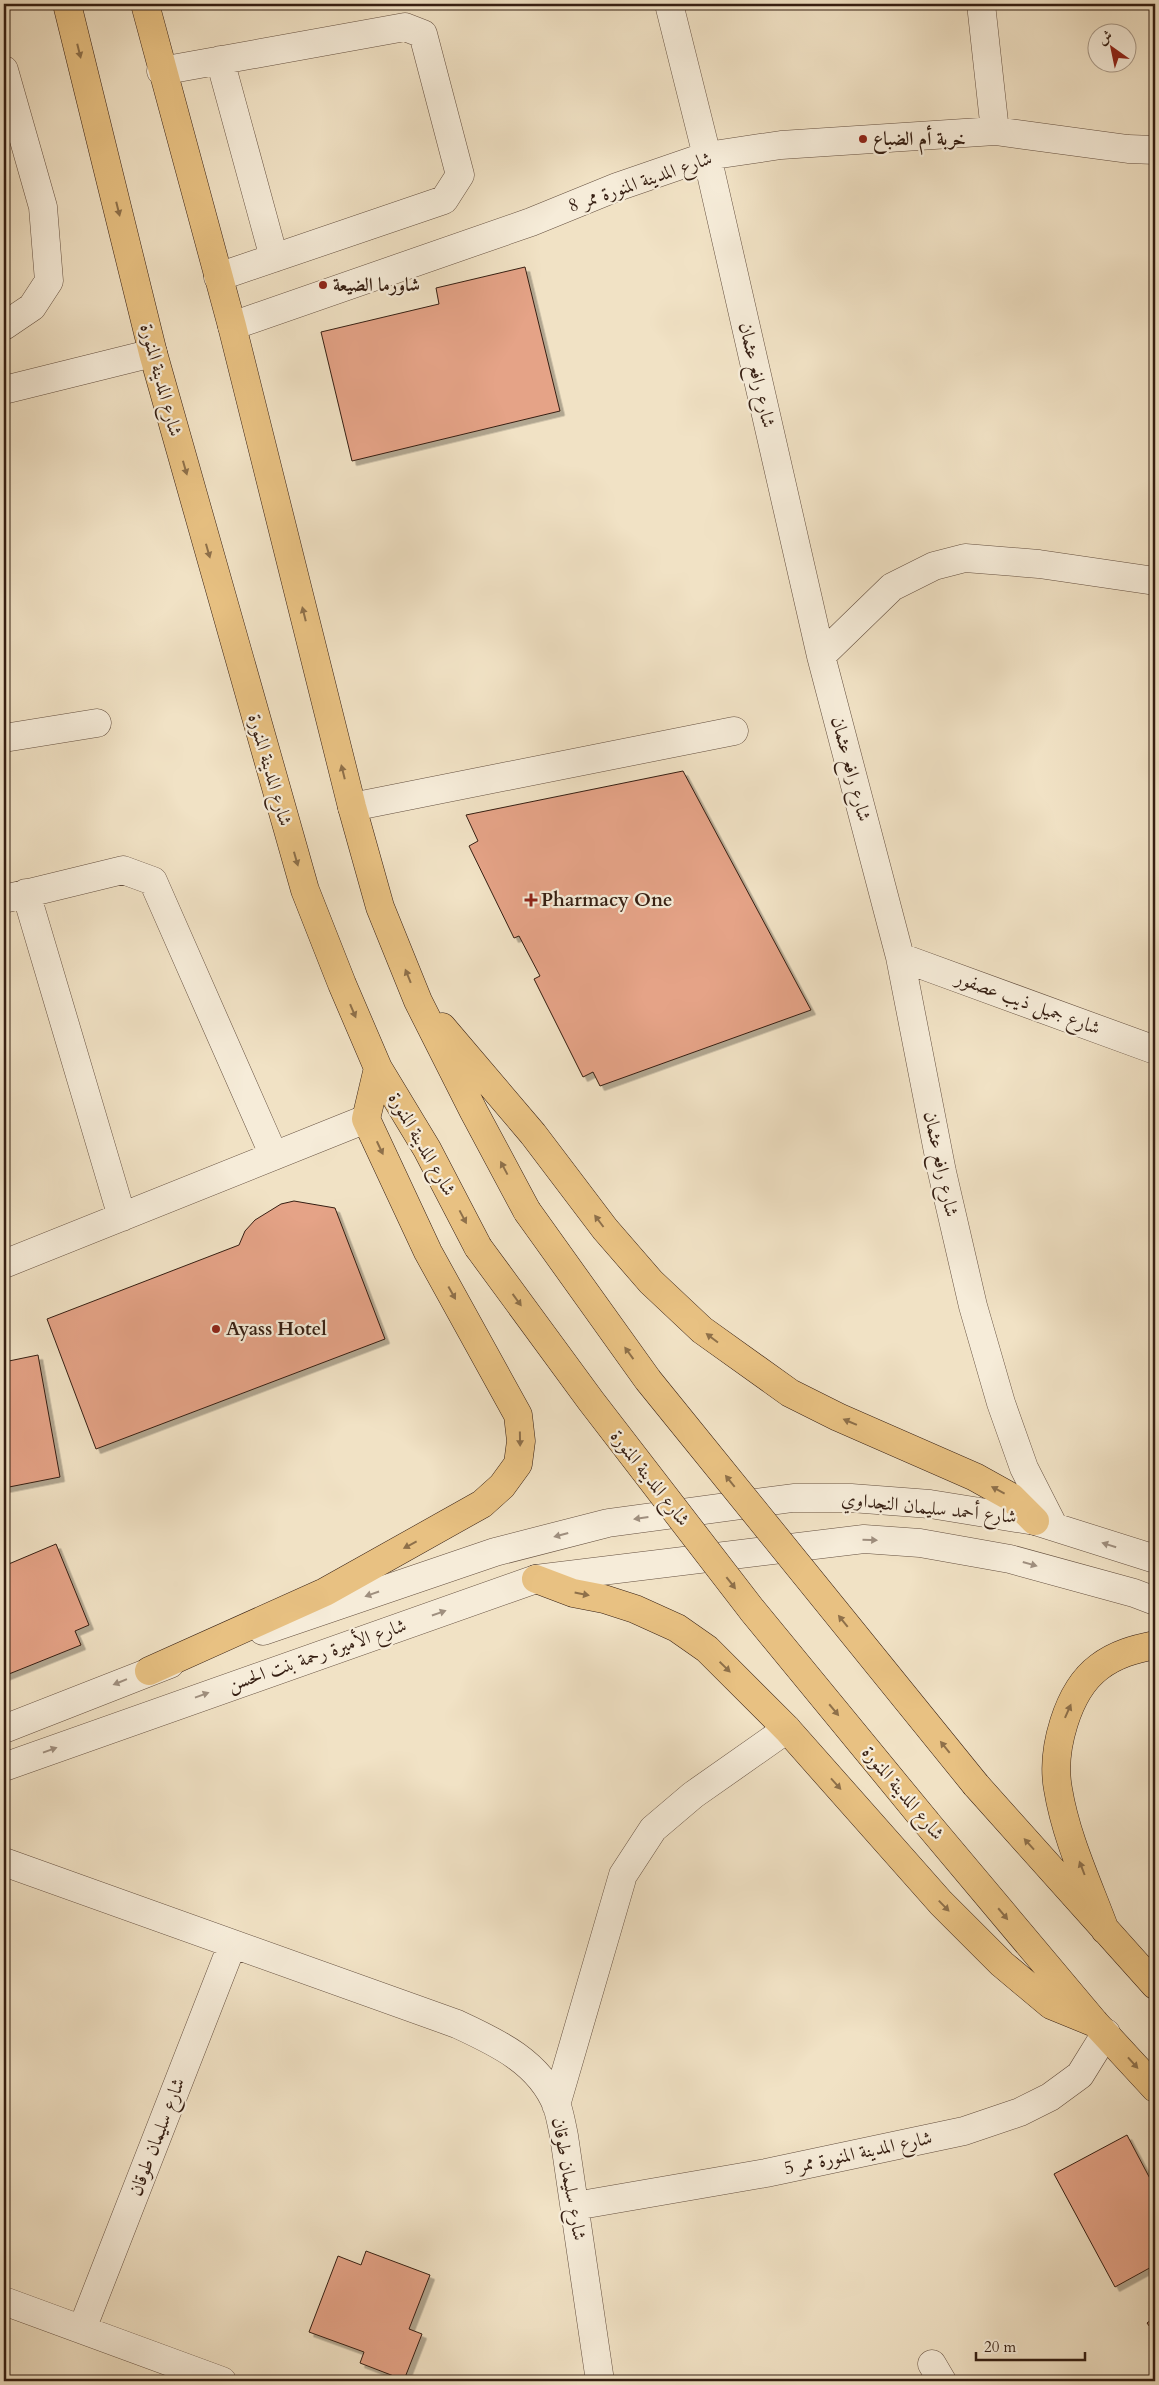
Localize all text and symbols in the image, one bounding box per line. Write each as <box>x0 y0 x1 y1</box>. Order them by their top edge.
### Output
north arrow <box>1086 22 1136 72</box>
text: ش <box>1094 26 1116 49</box>
one-way arrow <box>75 44 83 59</box>
place label: خربة أم الضباع <box>873 125 966 156</box>
marker: خربة أم الضباع <box>857 133 869 145</box>
street label: شارع المدينة المنورة ممر 8 <box>565 145 716 221</box>
one-way arrow <box>114 201 122 216</box>
place label: شاورما الضيعة <box>333 272 420 298</box>
marker: شاورما الضيعة <box>317 279 329 291</box>
street label: شارع رافع عثمان <box>728 320 782 431</box>
street label: شارع المدينة المنورة <box>132 321 189 440</box>
one-way arrow <box>182 460 190 475</box>
one-way arrow <box>205 543 213 558</box>
one-way arrow <box>300 606 308 621</box>
street label: شارع المدينة المنورة <box>240 711 298 830</box>
street label: شارع رافع عثمان <box>821 714 877 825</box>
one-way arrow <box>339 764 347 779</box>
one-way arrow <box>292 851 300 866</box>
place label: Pharmacy One <box>541 887 673 913</box>
marker: Pharmacy One <box>525 894 537 906</box>
street label: شارع جميل ذيب عصفور <box>950 964 1104 1043</box>
one-way arrow <box>404 968 412 983</box>
one-way arrow <box>349 1004 357 1018</box>
street label: شارع المدينة المنورة <box>380 1087 462 1202</box>
street label: شارع رافع عثمان <box>913 1109 965 1220</box>
one-way arrow <box>376 1141 384 1155</box>
one-way arrow <box>500 1161 508 1176</box>
one-way arrow <box>459 1210 467 1224</box>
one-way arrow <box>594 1215 605 1228</box>
one-way arrow <box>448 1286 456 1301</box>
one-way arrow <box>512 1293 522 1307</box>
place label: Ayass Hotel <box>226 1316 327 1342</box>
marker: Ayass Hotel <box>210 1323 222 1335</box>
one-way arrow <box>706 1332 719 1343</box>
one-way arrow <box>624 1347 635 1360</box>
one-way arrow <box>842 1418 857 1426</box>
street label: شارع المدينة المنورة <box>603 1424 696 1533</box>
one-way arrow <box>516 1431 524 1447</box>
one-way arrow <box>725 1475 736 1488</box>
street label: شارع أحمد سليمان النجداوي <box>840 1486 1018 1532</box>
one-way arrow <box>991 1486 1005 1494</box>
one-way arrow <box>633 1515 649 1523</box>
one-way arrow <box>553 1531 568 1539</box>
one-way arrow <box>862 1536 878 1544</box>
one-way arrow <box>1101 1540 1116 1548</box>
one-way arrow <box>404 1541 417 1550</box>
one-way arrow <box>1023 1561 1038 1569</box>
one-way arrow <box>726 1577 736 1590</box>
one-way arrow <box>365 1590 380 1598</box>
one-way arrow <box>575 1591 591 1599</box>
one-way arrow <box>431 1609 446 1616</box>
street label: شارع الأميرة رحمة بنت الحسن <box>224 1611 411 1700</box>
one-way arrow <box>838 1615 849 1628</box>
one-way arrow <box>718 1661 730 1673</box>
one-way arrow <box>113 1679 127 1687</box>
one-way arrow <box>195 1691 210 1698</box>
one-way arrow <box>828 1703 839 1716</box>
one-way arrow <box>1065 1704 1073 1718</box>
street label: شارع المدينة المنورة <box>854 1740 950 1847</box>
one-way arrow <box>940 1741 951 1754</box>
one-way arrow <box>42 1746 57 1753</box>
one-way arrow <box>831 1778 842 1791</box>
one-way arrow <box>1023 1839 1035 1851</box>
one-way arrow <box>1078 1861 1085 1876</box>
one-way arrow <box>938 1900 950 1912</box>
one-way arrow <box>998 1907 1009 1920</box>
one-way arrow <box>1127 2056 1138 2069</box>
street label: شارع سليمان طوقان <box>123 2074 193 2201</box>
street label: شارع سليمان طوقان <box>543 2115 593 2243</box>
street label: شارع المدينة المنورة ممر 5 <box>782 2125 935 2183</box>
scale bar <box>976 2330 1085 2362</box>
text: 20 m <box>984 2337 1016 2357</box>

